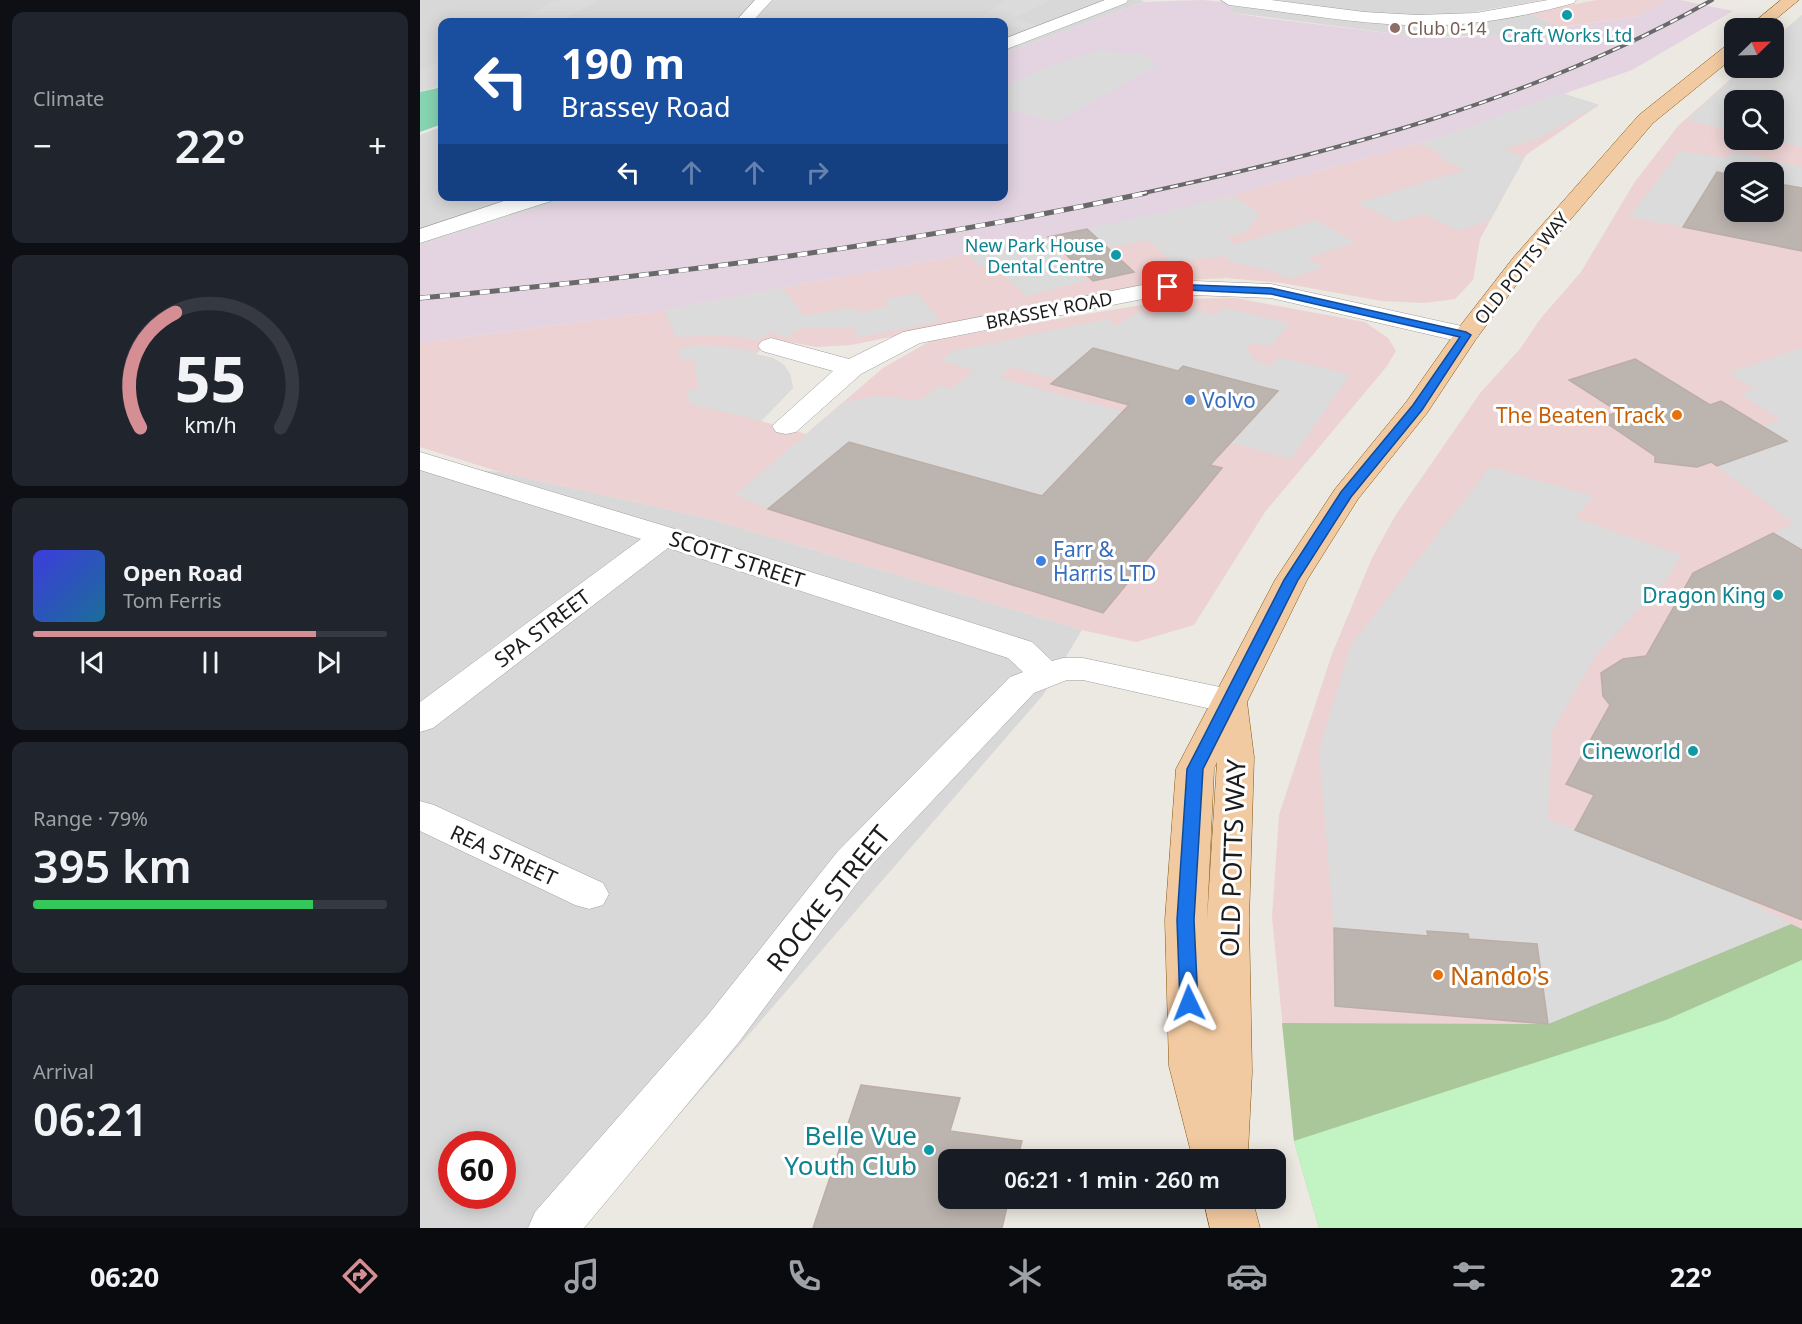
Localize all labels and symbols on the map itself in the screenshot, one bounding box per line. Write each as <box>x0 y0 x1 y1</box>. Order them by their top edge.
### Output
marker: Craft Works Ltd <box>1560 8 1574 22</box>
place label: Club 0-14 <box>1407 16 1487 40</box>
north arrow <box>1724 18 1784 78</box>
marker: Club 0-14 <box>1388 21 1402 35</box>
place label: Craft Works Ltd <box>1502 23 1632 47</box>
street label: OLD POTTS WAY <box>1468 206 1574 329</box>
place label: New Park House Dental Centre <box>965 233 1104 278</box>
marker: New Park House Dental Centre <box>1109 248 1123 262</box>
pin <box>1142 261 1193 312</box>
street label: BRASSEY ROAD <box>984 286 1114 334</box>
place label: Volvo <box>1202 386 1256 414</box>
marker: Volvo <box>1183 393 1197 407</box>
place label: The Beaten Track <box>1496 401 1666 429</box>
marker: The Beaten Track <box>1670 408 1684 422</box>
street label: SCOTT STREET <box>666 524 809 594</box>
place label: Farr & Harris LTD <box>1053 535 1156 587</box>
marker: Farr & Harris LTD <box>1034 554 1048 568</box>
place label: Dragon King <box>1642 581 1766 609</box>
street label: SPA STREET <box>488 583 596 673</box>
marker: Dragon King <box>1771 588 1785 602</box>
place label: Cineworld <box>1582 737 1681 765</box>
marker: Cineworld <box>1686 744 1700 758</box>
street label: OLD POTTS WAY <box>1211 758 1253 958</box>
street label: ROCKE STREET <box>758 817 898 979</box>
street label: REA STREET <box>446 818 562 892</box>
place label: Nando's <box>1450 957 1549 993</box>
marker: Nando's <box>1431 968 1445 982</box>
position arrow <box>1157 971 1221 1035</box>
place label: Belle Vue Youth Club <box>784 1117 917 1183</box>
speed limit sign: 60 <box>438 1131 516 1209</box>
marker: Belle Vue Youth Club <box>922 1143 936 1157</box>

